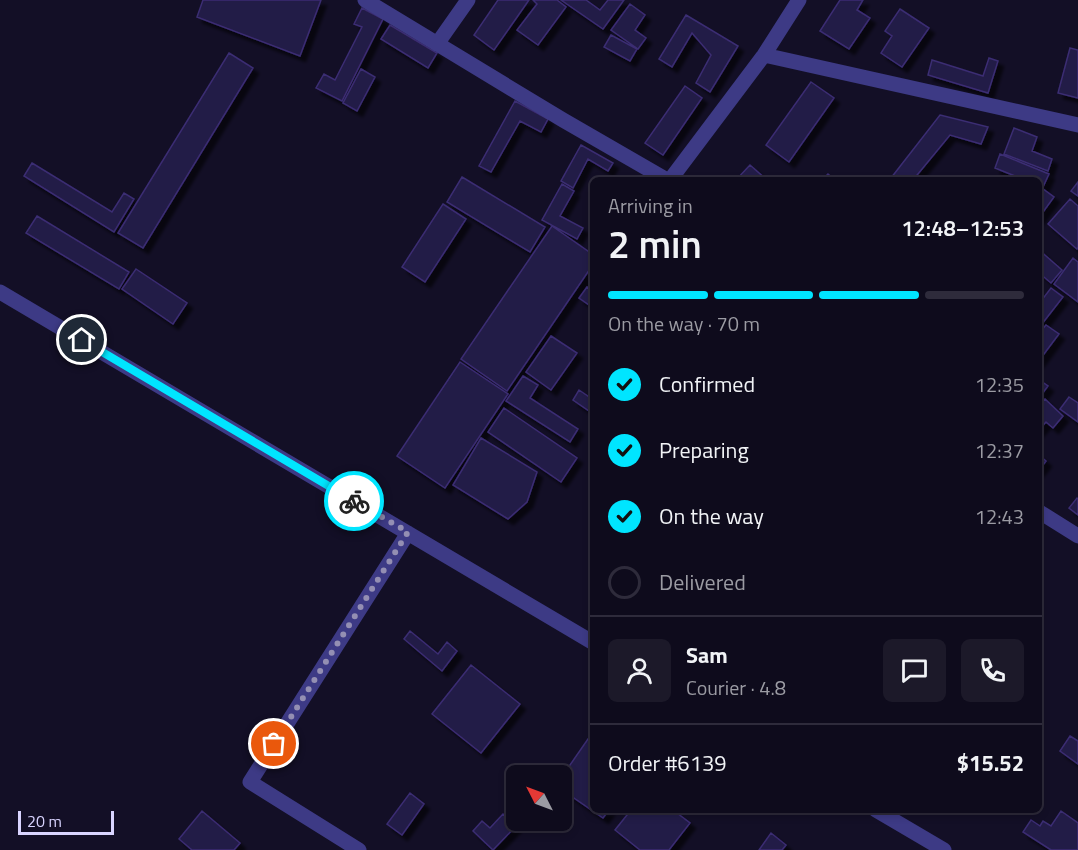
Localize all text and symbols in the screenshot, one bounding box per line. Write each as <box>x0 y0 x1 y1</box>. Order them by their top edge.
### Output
text: Arriving in <box>608 190 693 221</box>
text: 12:48–12:53 <box>901 211 1024 245</box>
text: 2 min <box>608 214 702 273</box>
text: On the way · 70 m <box>608 308 760 339</box>
pin <box>56 314 107 365</box>
icon: home <box>65 323 98 356</box>
text: Confirmed <box>659 367 755 401</box>
icon: check <box>608 368 641 401</box>
text: 12:35 <box>975 369 1024 400</box>
text: Preparing <box>659 433 749 467</box>
icon: check <box>608 434 641 467</box>
text: 12:37 <box>975 435 1024 466</box>
courier <box>324 471 384 531</box>
icon: bike <box>338 485 371 518</box>
text: On the way <box>659 499 764 533</box>
icon: check <box>608 500 641 533</box>
text: 12:43 <box>975 501 1024 532</box>
text: Delivered <box>659 565 746 599</box>
text: Sam <box>686 638 728 672</box>
button: person <box>608 639 671 702</box>
button: chat <box>883 639 946 702</box>
button: phone <box>961 639 1024 702</box>
text: Courier · 4.8 <box>686 672 786 703</box>
pin <box>248 718 299 769</box>
icon: bag <box>257 727 290 760</box>
text: Order #6139 <box>608 746 727 780</box>
text: $15.52 <box>957 746 1024 780</box>
north arrow <box>506 765 572 831</box>
map controls <box>506 765 572 831</box>
scale bar <box>18 808 114 836</box>
text: 20 m <box>27 809 62 833</box>

